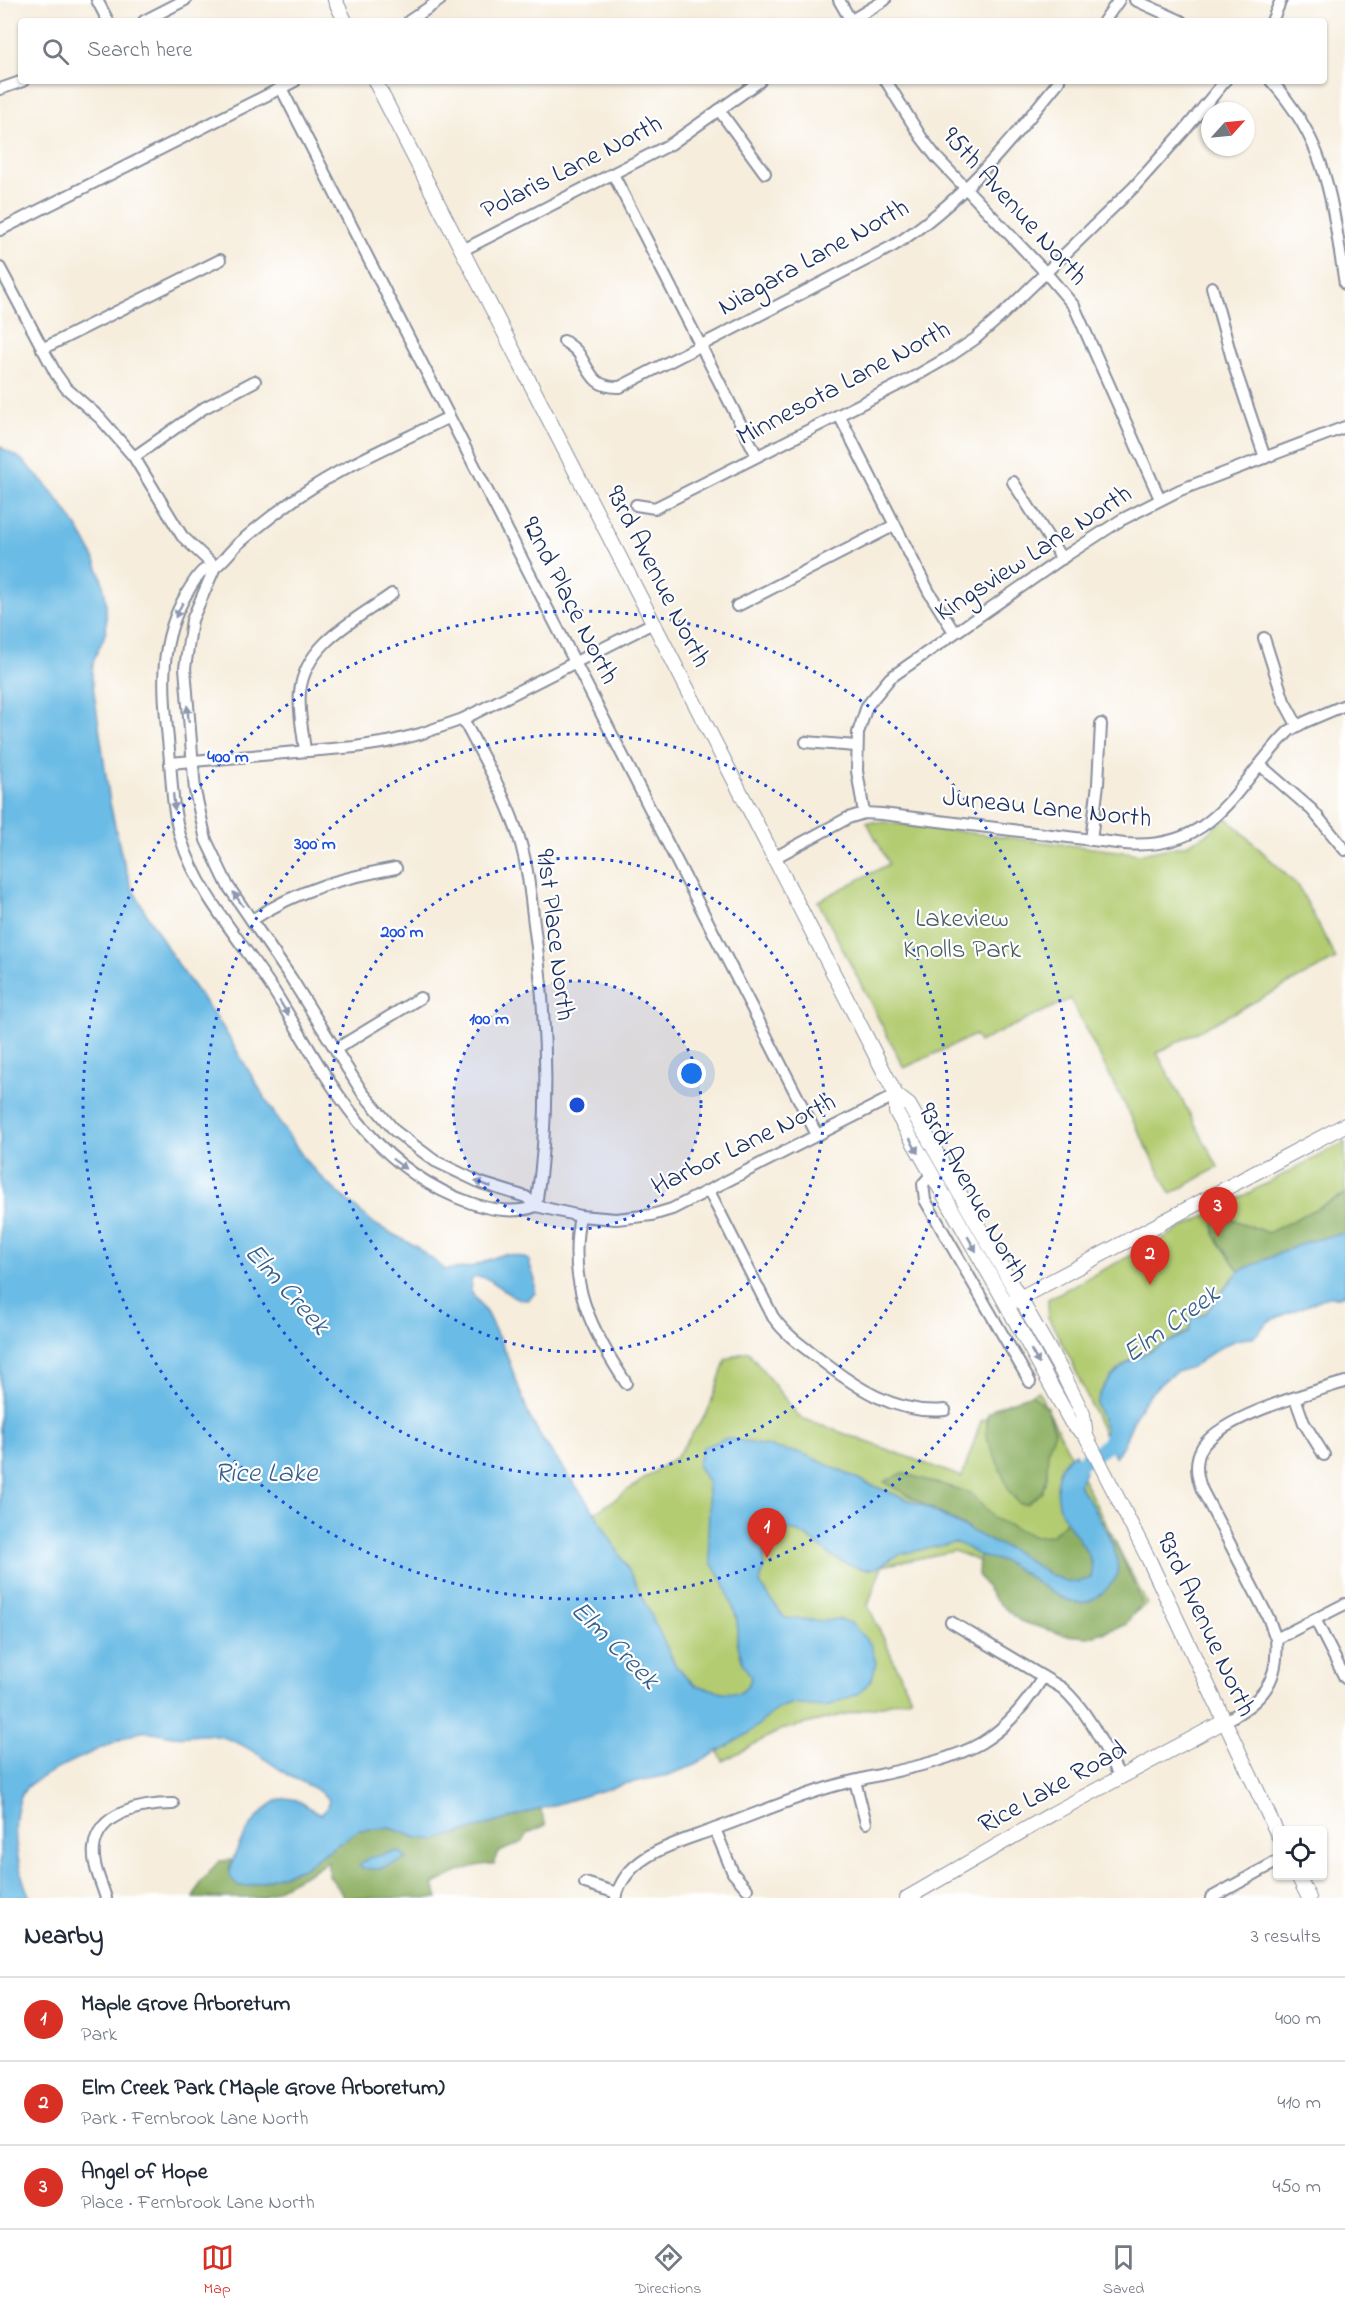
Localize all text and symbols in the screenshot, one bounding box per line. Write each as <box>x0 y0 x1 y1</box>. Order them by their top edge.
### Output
search box <box>18 18 1327 84</box>
icon: search <box>39 35 72 68</box>
text: Search here <box>87 35 192 67</box>
north arrow <box>1201 102 1255 156</box>
street label: Polaris Lane North <box>474 105 670 231</box>
street label: 95th Avenue North <box>932 119 1096 295</box>
street label: Niagara Lane North <box>711 189 917 327</box>
street label: Minnesota Lane North <box>730 311 958 457</box>
street label: Kingsview Lane North <box>928 475 1140 633</box>
street label: 93rd Avenue North <box>594 479 720 675</box>
street label: 92nd Place North <box>510 510 628 692</box>
one-way arrow <box>174 601 183 618</box>
one-way arrow <box>183 704 193 723</box>
text: 400 m <box>207 745 249 771</box>
street label: Juneau Lane North <box>941 779 1153 839</box>
one-way arrow <box>169 792 178 811</box>
text: 300 m <box>293 832 336 858</box>
street label: 91st Place North <box>524 847 584 1023</box>
one-way arrow <box>232 892 244 907</box>
park label: Lakeview Knolls Park <box>903 900 1021 970</box>
text: 200 m <box>380 920 424 946</box>
one-way arrow <box>279 1000 290 1016</box>
text: 100 m <box>469 1007 509 1033</box>
your location <box>677 1059 706 1088</box>
street label: Harbor Lane North <box>645 1083 843 1207</box>
centre of rings <box>567 1095 587 1115</box>
street label: 93rd Avenue North <box>907 1096 1037 1290</box>
one-way arrow <box>909 1137 919 1154</box>
one-way arrow <box>392 1157 407 1169</box>
one-way arrow <box>474 1178 492 1188</box>
pin: 3 <box>1198 1188 1238 1237</box>
water label: Elm Creek <box>233 1235 340 1347</box>
one-way arrow <box>967 1236 977 1253</box>
pin: 2 <box>1130 1236 1170 1285</box>
water label: Elm Creek <box>1115 1275 1231 1374</box>
one-way arrow <box>1029 1349 1040 1365</box>
water label: Rice Lake <box>215 1454 319 1495</box>
pin: 1 <box>748 1508 786 1558</box>
street label: 93rd Avenue North <box>1145 1526 1265 1724</box>
water label: Elm Creek <box>560 1592 669 1701</box>
street label: Rice Lake Road <box>972 1731 1134 1845</box>
map controls <box>1273 1826 1327 1880</box>
button: locate <box>1273 1826 1327 1880</box>
text: Nearby <box>24 1918 103 1956</box>
text: 3 results <box>1251 1923 1321 1952</box>
text: Maple Grove Arboretum <box>81 1989 290 2021</box>
text: 1 <box>40 2005 47 2034</box>
text: 400 m <box>1275 2005 1321 2034</box>
text: Park <box>81 2021 117 2050</box>
text: Elm Creek Park (Maple Grove Arboretum) <box>81 2073 445 2105</box>
text: 2 <box>39 2089 48 2118</box>
text: 410 m <box>1277 2089 1321 2118</box>
text: Park · Fernbrook Lane North <box>81 2105 308 2134</box>
text: Angel of Hope <box>81 2157 208 2189</box>
text: 3 <box>39 2173 48 2202</box>
text: 450 m <box>1272 2173 1321 2202</box>
text: Place · Fernbrook Lane North <box>81 2189 315 2218</box>
tab: Map <box>201 2241 234 2301</box>
tab: Directions <box>635 2241 701 2301</box>
tab: Saved <box>1103 2241 1144 2301</box>

